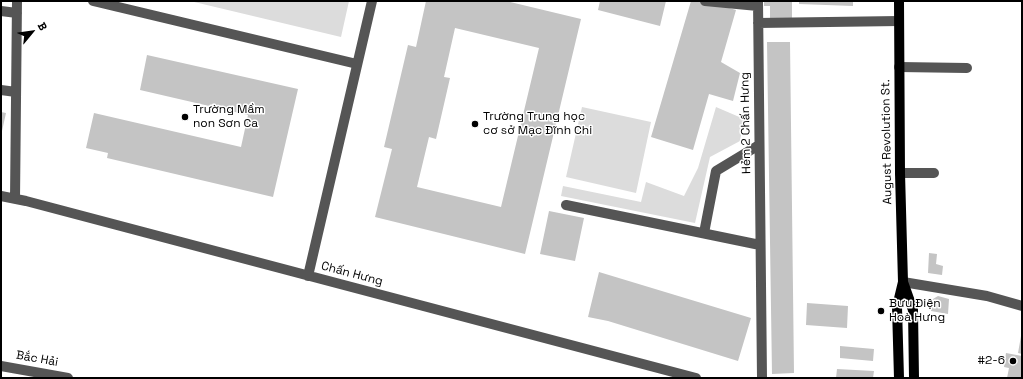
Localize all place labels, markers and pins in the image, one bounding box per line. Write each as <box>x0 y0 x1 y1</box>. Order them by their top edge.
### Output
place label: Trường Mầm non Sơn Ca <box>193 103 265 131</box>
place label: Trường Trung học cơ sở Mạc Đĩnh Chi <box>483 110 592 138</box>
marker: Trường Mầm non Sơn Ca <box>180 112 190 122</box>
marker: Trường Trung học cơ sở Mạc Đĩnh Chi <box>470 119 480 129</box>
place label: Bưu Điện Hoà Hưng <box>889 297 945 325</box>
marker: Bưu Điện Hoà Hưng <box>876 306 886 316</box>
place label: #2-6 <box>977 354 1005 368</box>
marker: #2-6 <box>1008 356 1018 366</box>

